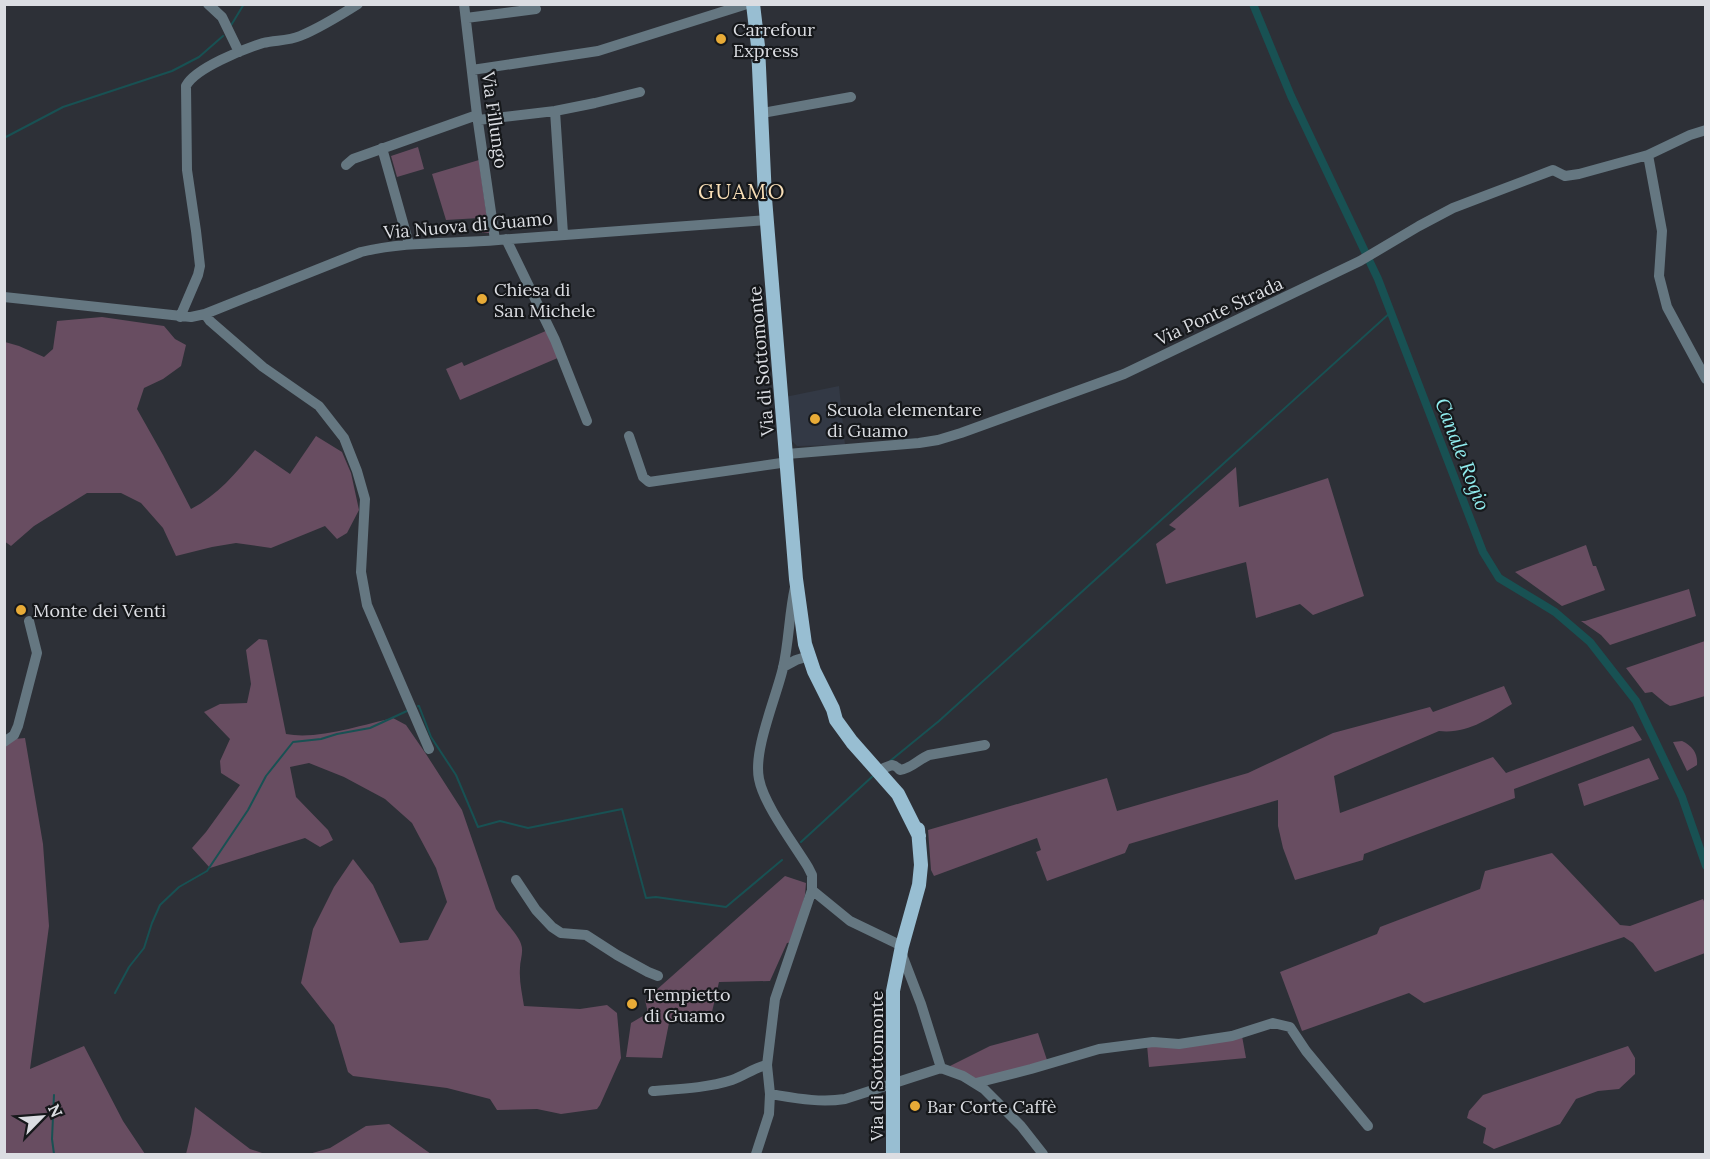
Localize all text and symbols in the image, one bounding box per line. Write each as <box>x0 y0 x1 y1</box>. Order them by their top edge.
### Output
place label: Carrefour Express <box>733 18 815 62</box>
marker: Carrefour Express <box>714 32 728 46</box>
street label: Via Fillungo <box>477 69 513 170</box>
district label: GUAMO <box>698 178 786 205</box>
street label: Via Nuova di Guamo <box>382 206 553 244</box>
street label: Via Ponte Strada <box>1151 271 1286 351</box>
place label: Chiesa di San Michele <box>494 278 596 322</box>
street label: Via di Sottomonte <box>743 285 779 438</box>
marker: Chiesa di San Michele <box>475 292 489 306</box>
water label: Canale Rogio <box>1430 394 1496 514</box>
place label: Scuola elementare di Guamo <box>827 398 982 442</box>
marker: Scuola elementare di Guamo <box>808 412 822 426</box>
place label: Monte dei Venti <box>33 599 166 622</box>
marker: Monte dei Venti <box>14 603 28 617</box>
place label: Tempietto di Guamo <box>644 983 731 1027</box>
street label: Via di Sottomonte <box>865 990 888 1142</box>
marker: Tempietto di Guamo <box>625 997 639 1011</box>
north arrow <box>12 1087 72 1147</box>
place label: Bar Corte Caffè <box>927 1095 1057 1118</box>
marker: Bar Corte Caffè <box>908 1099 922 1113</box>
text: N <box>44 1101 67 1120</box>

